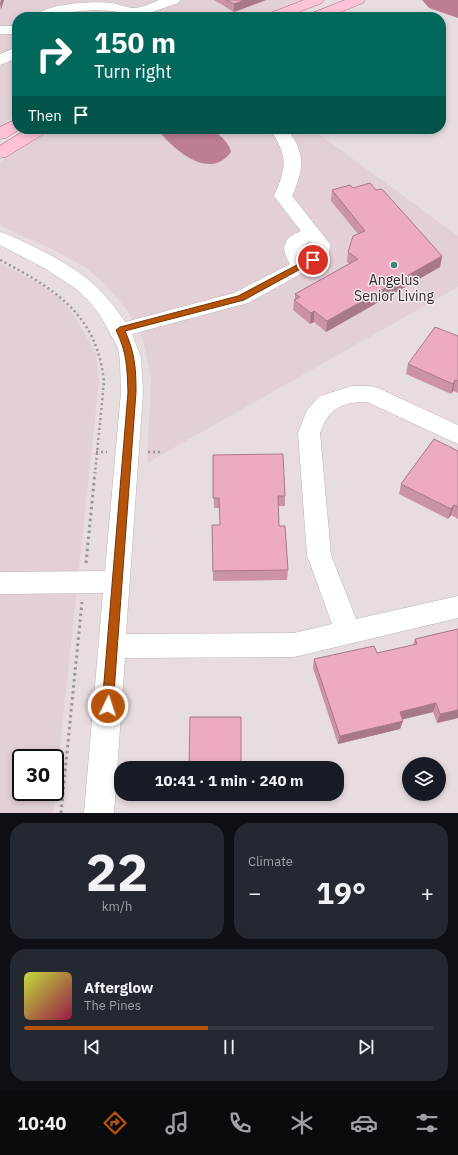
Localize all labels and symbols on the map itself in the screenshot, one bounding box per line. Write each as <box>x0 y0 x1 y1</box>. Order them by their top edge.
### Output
pin <box>296 243 330 277</box>
marker: Angelus Senior Living <box>389 260 399 270</box>
place label: Angelus Senior Living <box>354 271 435 305</box>
position arrow <box>87 685 129 727</box>
speed limit sign: 30 <box>12 749 64 801</box>

